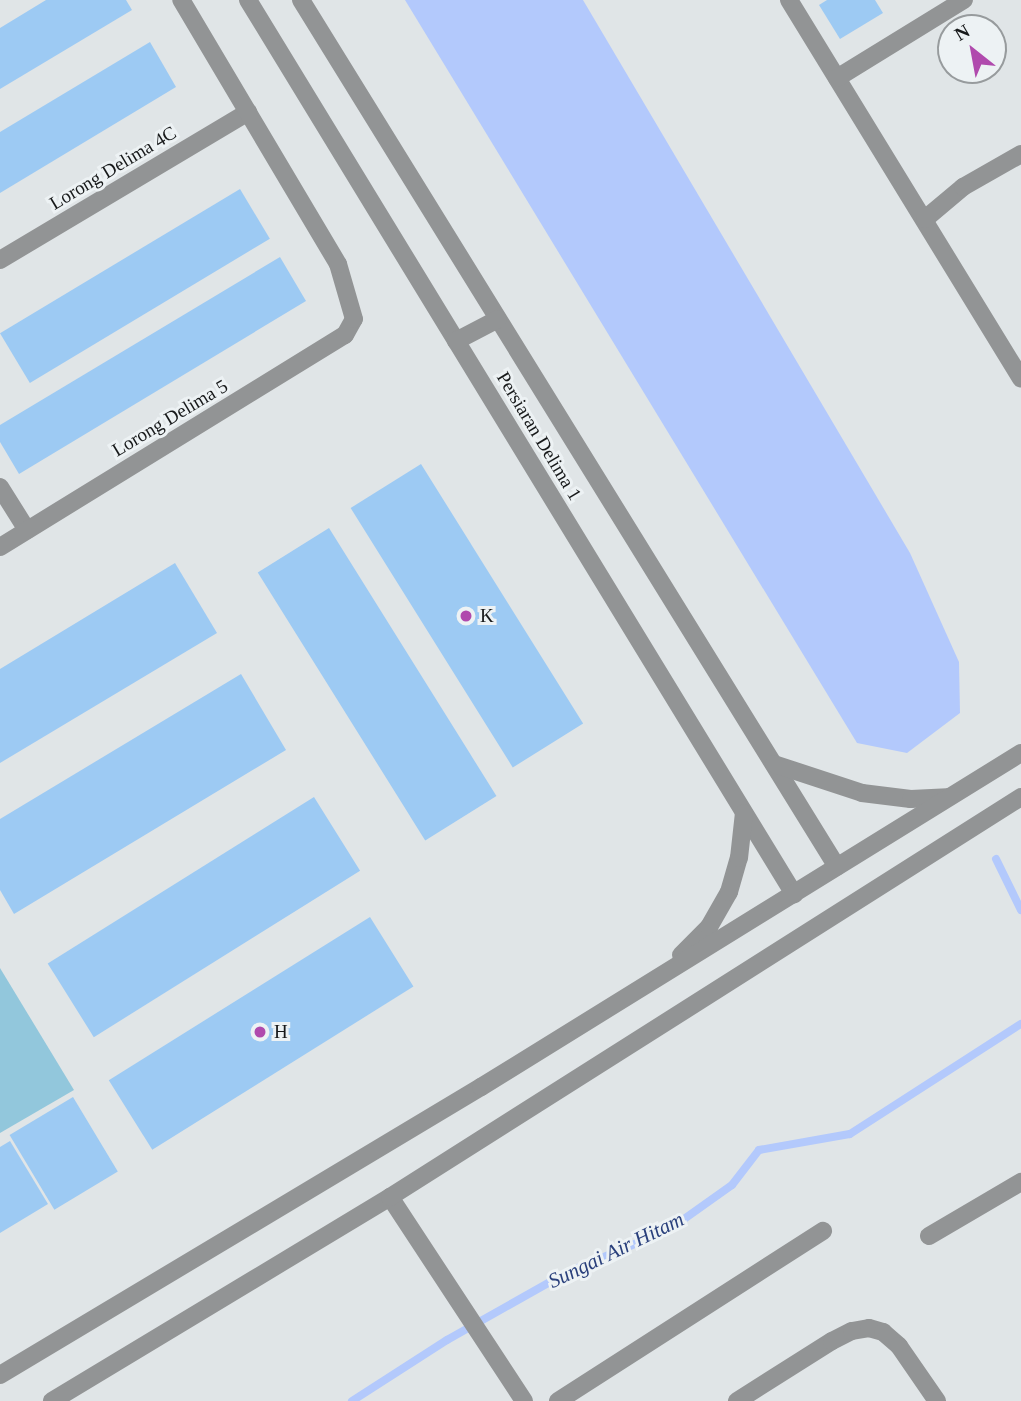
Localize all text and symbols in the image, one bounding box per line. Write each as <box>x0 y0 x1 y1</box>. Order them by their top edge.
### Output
north arrow <box>937 14 1007 84</box>
text: N <box>951 20 973 45</box>
street label: Lorong Delima 4C <box>46 121 180 215</box>
street label: Persiaran Delima 1 <box>492 368 586 504</box>
street label: Lorong Delima 5 <box>108 375 232 461</box>
place label: K <box>480 605 494 627</box>
marker: K <box>458 608 474 624</box>
place label: H <box>274 1021 288 1043</box>
marker: H <box>252 1024 268 1040</box>
water label: Sungai Air Hitam <box>544 1206 688 1294</box>

